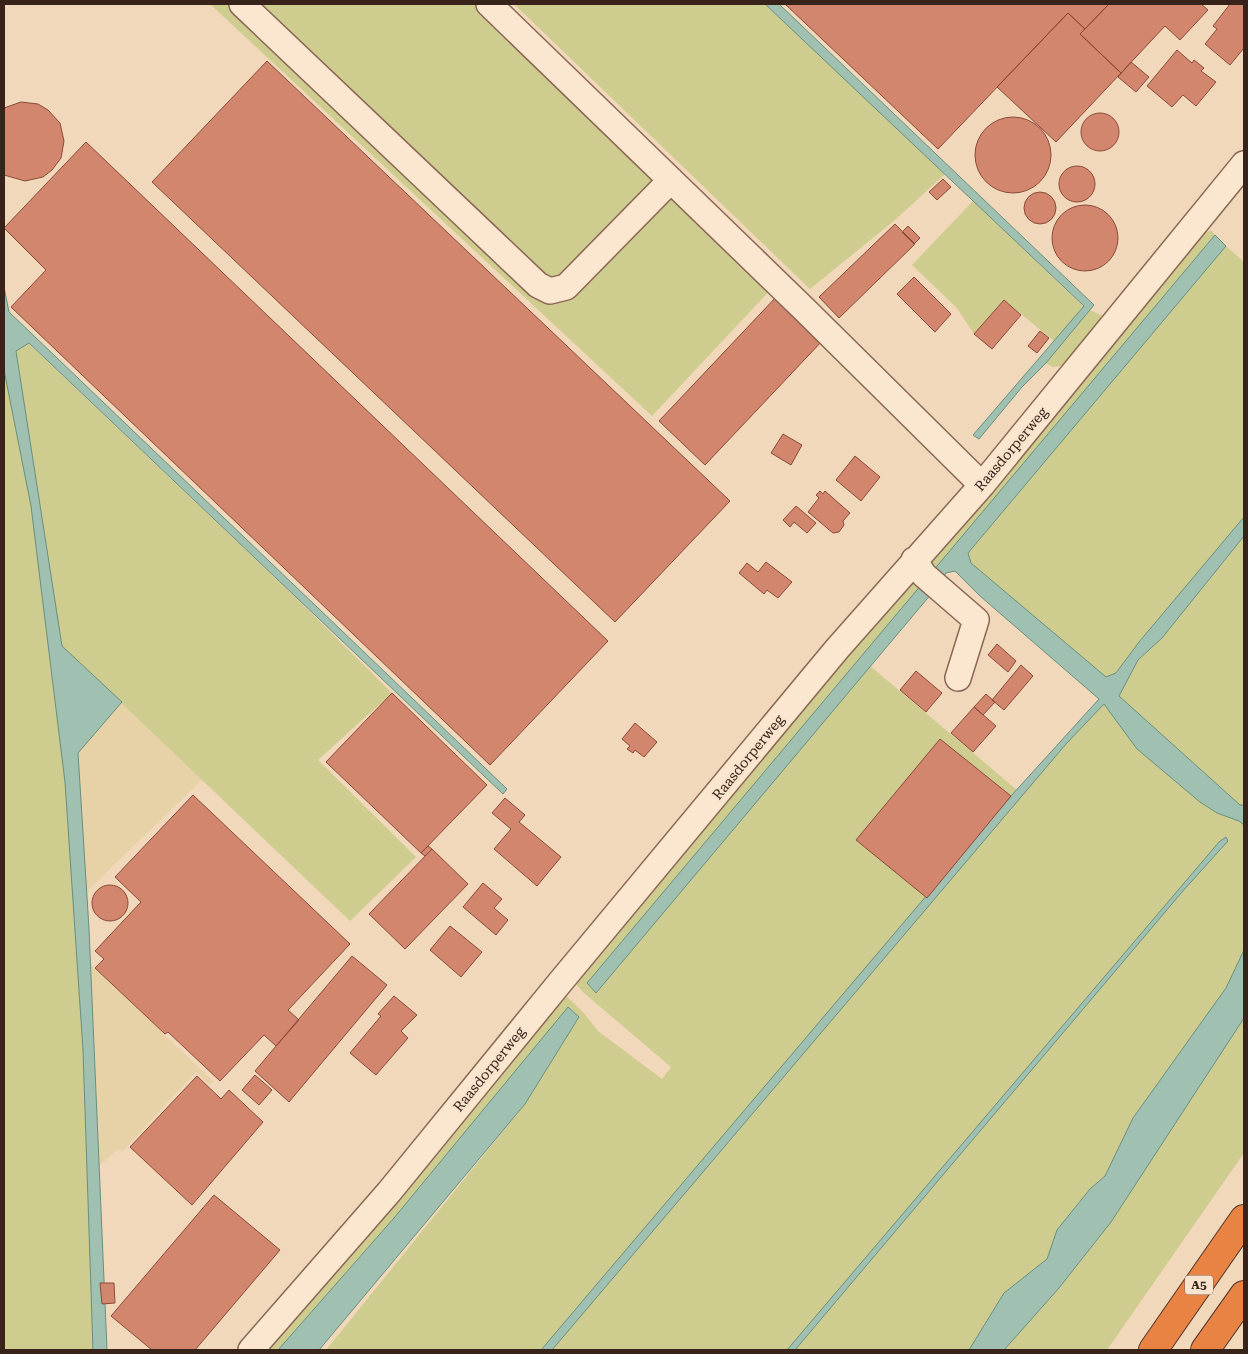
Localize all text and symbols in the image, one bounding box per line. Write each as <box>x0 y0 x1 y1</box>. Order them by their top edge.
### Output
street label: Raasdorperweg <box>971 404 1051 494</box>
street label: Raasdorperweg <box>709 711 787 803</box>
street label: Raasdorperweg <box>450 1023 528 1115</box>
road number: A5 <box>1185 1276 1213 1294</box>

